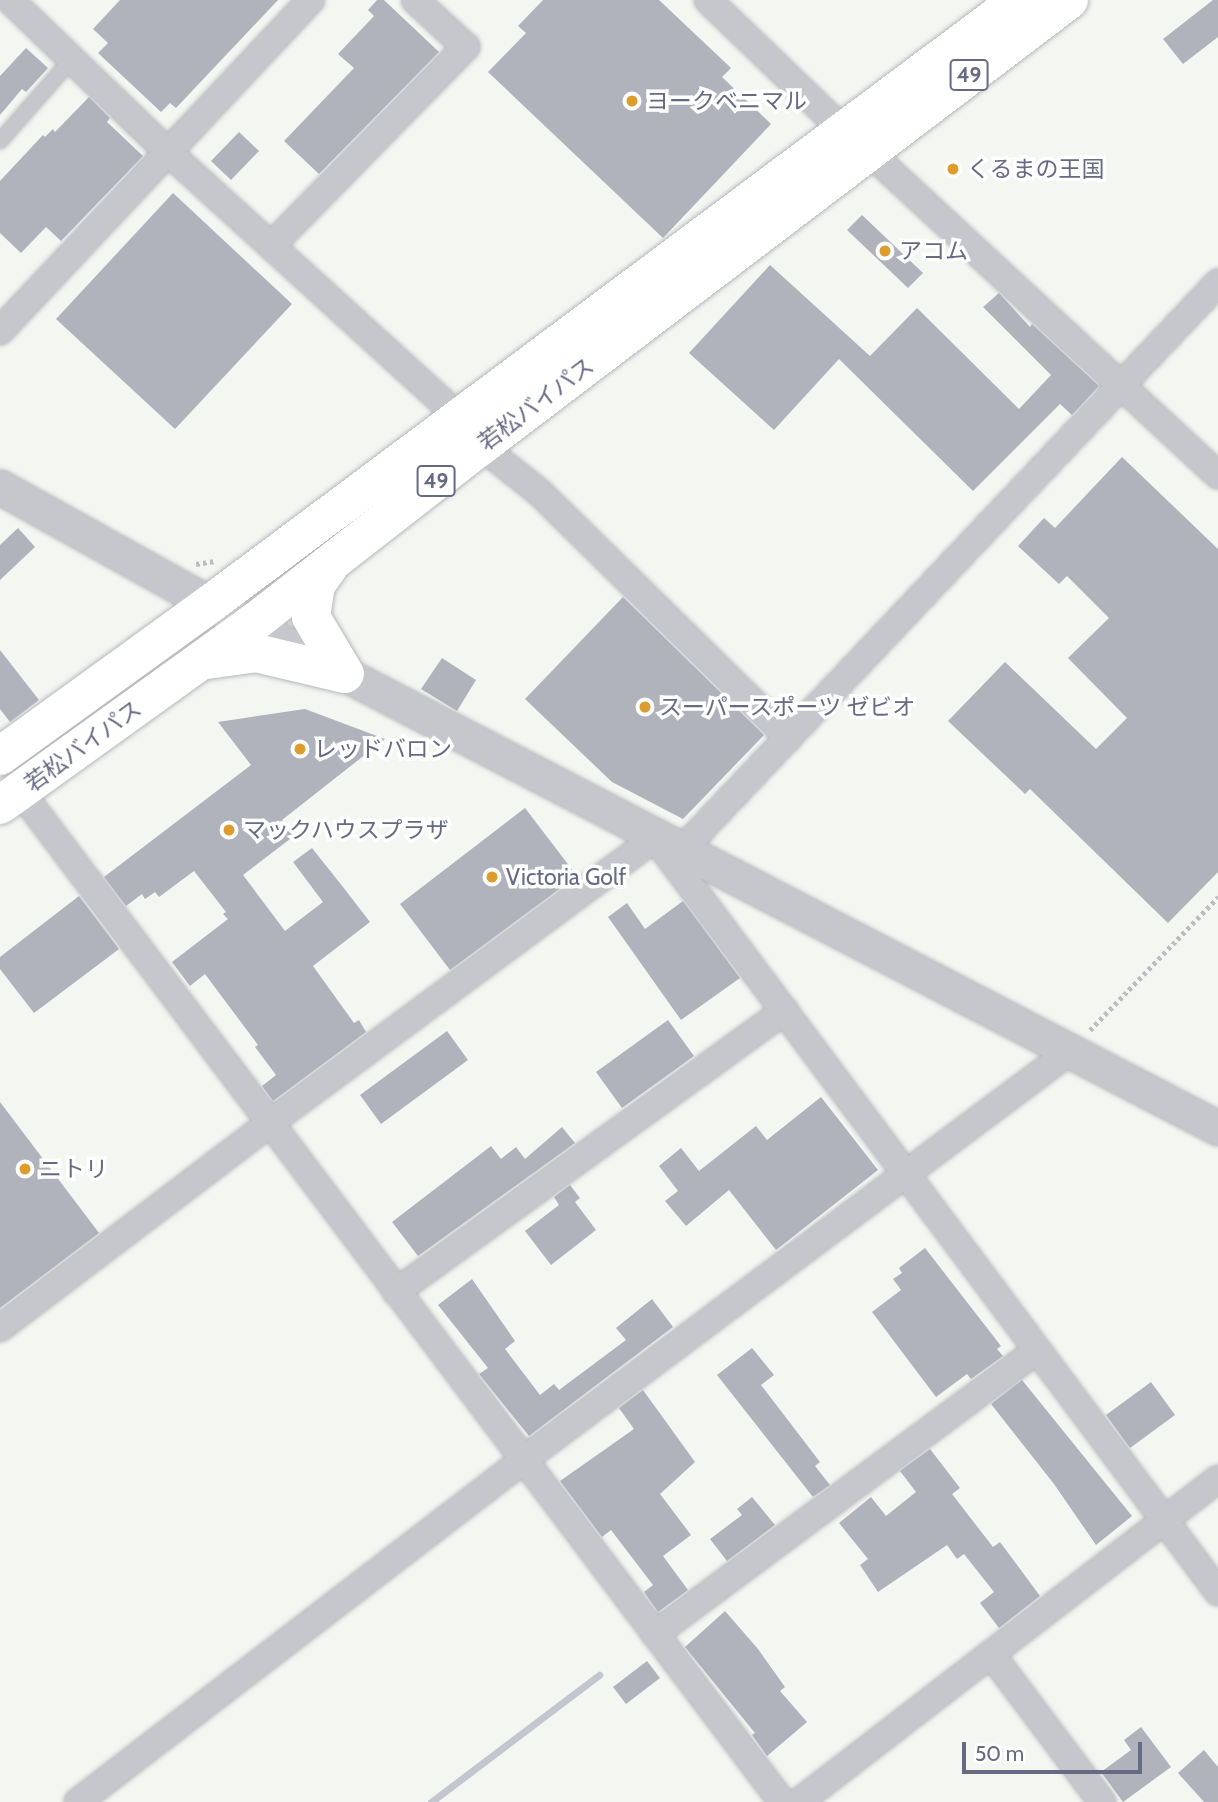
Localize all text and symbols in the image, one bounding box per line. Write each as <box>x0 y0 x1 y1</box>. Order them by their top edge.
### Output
road number: 49 <box>948 57 990 92</box>
place label: ヨークベニマル <box>646 87 807 115</box>
marker: ヨークベニマル <box>624 93 640 109</box>
place label: くるまの王国 <box>967 155 1105 183</box>
marker: くるまの王国 <box>945 161 961 177</box>
place label: アコム <box>899 237 968 265</box>
marker: アコム <box>877 243 893 259</box>
street label: 若松バイパス <box>473 351 599 457</box>
road number: 49 <box>415 463 457 498</box>
place label: スーパースポーツ ゼビオ <box>659 693 917 721</box>
street label: 若松バイパス <box>19 694 147 798</box>
marker: スーパースポーツ ゼビオ <box>637 699 653 715</box>
place label: レッドバロン <box>314 735 452 763</box>
marker: レッドバロン <box>292 741 308 757</box>
place label: マックハウスプラザ <box>243 816 450 844</box>
marker: マックハウスプラザ <box>221 822 237 838</box>
place label: Victoria Golf <box>506 863 626 891</box>
marker: Victoria Golf <box>484 869 500 885</box>
place label: ニトリ <box>39 1155 108 1183</box>
marker: ニトリ <box>17 1161 33 1177</box>
scale bar <box>966 1728 1146 1772</box>
text: 50 m <box>975 1741 1024 1766</box>

